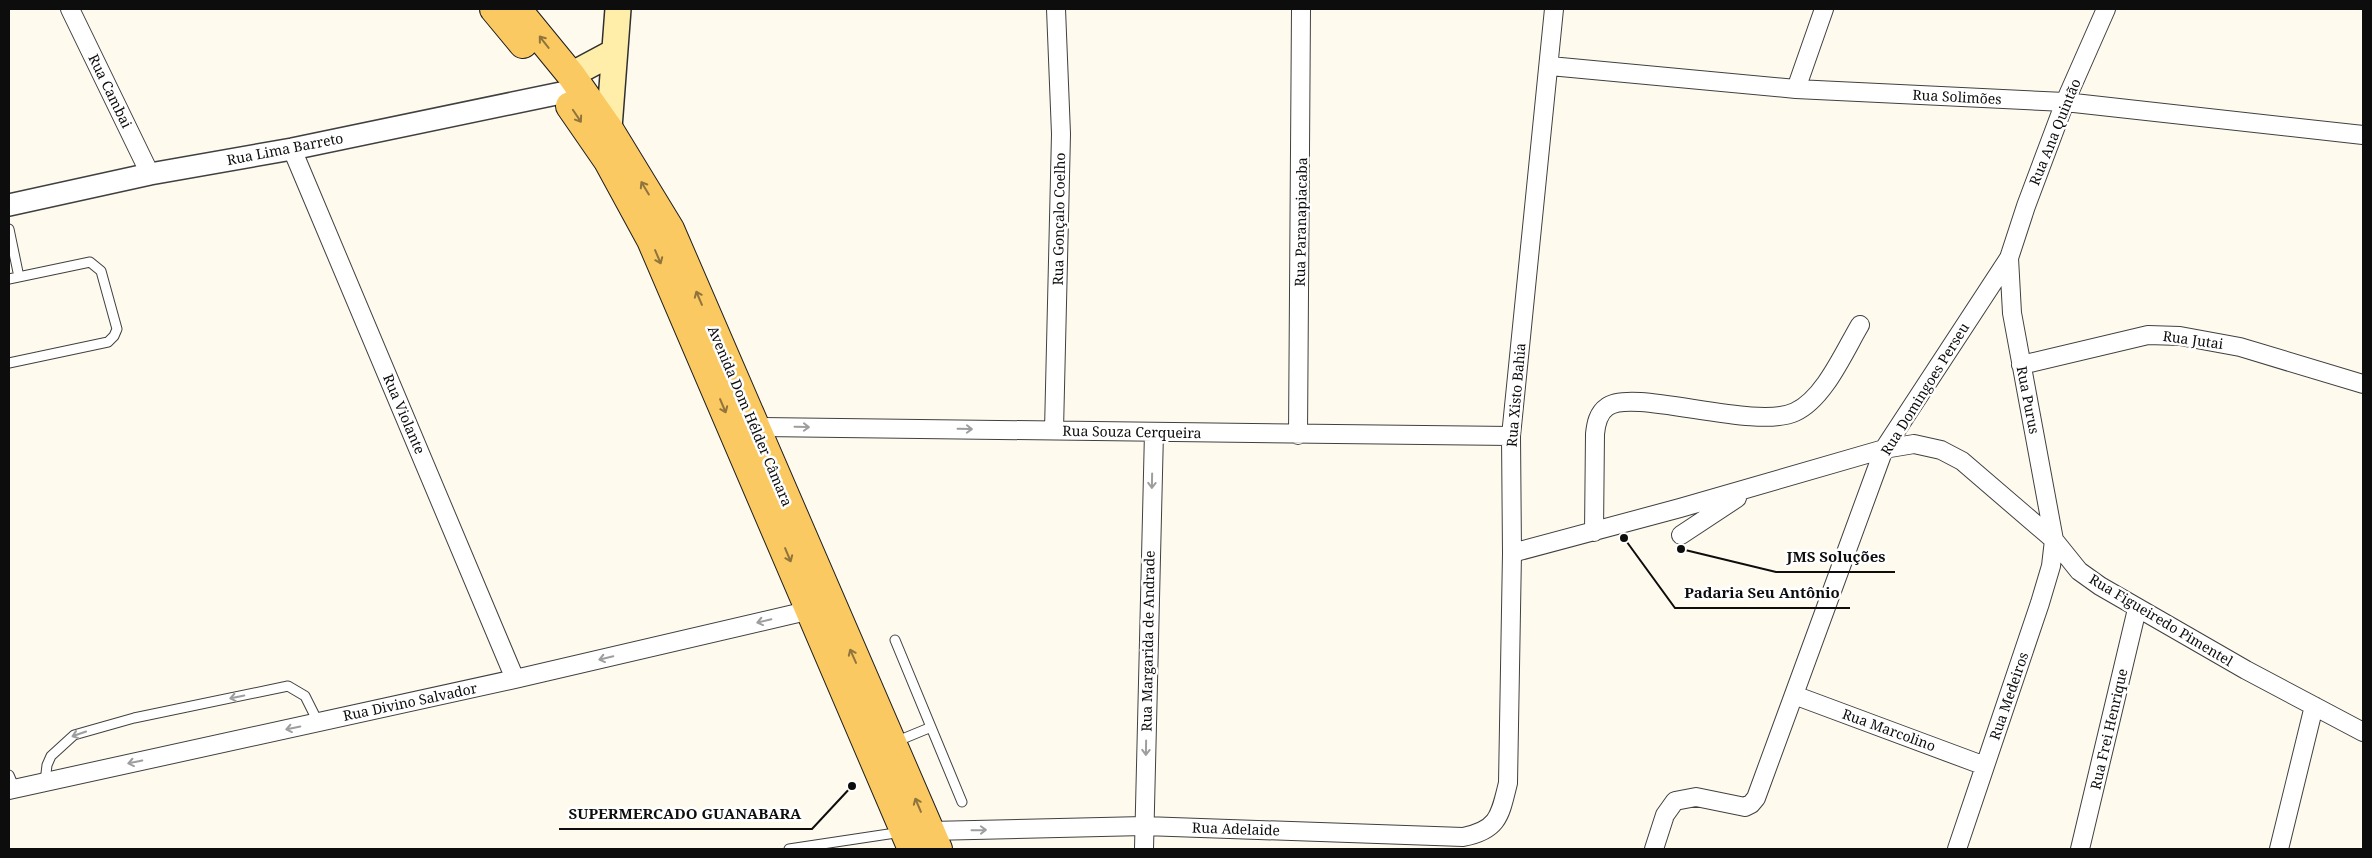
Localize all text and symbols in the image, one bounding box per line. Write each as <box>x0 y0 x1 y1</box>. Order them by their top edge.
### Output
one-way arrow <box>539 36 550 49</box>
street label: Rua Cambai <box>84 51 137 131</box>
street label: Rua Ana Quintão <box>2024 76 2085 188</box>
street label: Rua Solimões <box>1912 85 2002 108</box>
one-way arrow <box>572 109 582 123</box>
street label: Rua Lima Barreto <box>225 128 345 169</box>
street label: Rua Gonçalo Coelho <box>1048 152 1069 286</box>
street label: Rua Paranapiacaba <box>1290 157 1311 287</box>
one-way arrow <box>639 181 649 195</box>
one-way arrow <box>654 249 664 264</box>
one-way arrow <box>693 291 703 306</box>
street label: Rua Domingoes Perseu <box>1876 319 1973 459</box>
street label: Avenida Dom Hélder Câmara <box>704 323 797 509</box>
street label: Rua Jutai <box>2162 326 2225 353</box>
street label: Rua Xisto Bahia <box>1501 342 1530 448</box>
street label: Rua Purus <box>2013 364 2044 435</box>
street label: Rua Violante <box>379 371 430 457</box>
one-way arrow <box>719 398 728 413</box>
street label: Rua Souza Cerqueira <box>1062 421 1202 442</box>
one-way arrow <box>794 422 810 432</box>
one-way arrow <box>956 424 973 434</box>
one-way arrow <box>1148 473 1157 489</box>
callout: JMS Soluções <box>1776 542 1895 572</box>
text: JMS Soluções <box>1786 546 1885 566</box>
one-way arrow <box>783 547 793 562</box>
street label: Rua Margarida de Andrade <box>1136 550 1159 732</box>
street label: Rua Figueiredo Pimentel <box>2086 569 2237 670</box>
callout: Padaria Seu Antônio <box>1675 578 1850 608</box>
text: Padaria Seu Antônio <box>1684 582 1840 602</box>
one-way arrow <box>756 617 772 626</box>
one-way arrow <box>848 649 858 664</box>
street label: Rua Medeiros <box>1985 649 2032 742</box>
one-way arrow <box>598 654 614 663</box>
street label: Rua Frei Henrique <box>2085 666 2132 791</box>
street label: Rua Divino Salvador <box>341 678 479 725</box>
one-way arrow <box>230 693 246 702</box>
street label: Rua Marcolino <box>1840 704 1939 755</box>
one-way arrow <box>286 723 302 733</box>
one-way arrow <box>72 730 87 739</box>
one-way arrow <box>1141 740 1150 756</box>
one-way arrow <box>127 758 143 768</box>
one-way arrow <box>913 798 923 813</box>
callout: SUPERMERCADO GUANABARA <box>559 799 812 829</box>
text: SUPERMERCADO GUANABARA <box>569 803 802 823</box>
street label: Rua Adelaide <box>1192 817 1280 840</box>
one-way arrow <box>970 825 986 835</box>

